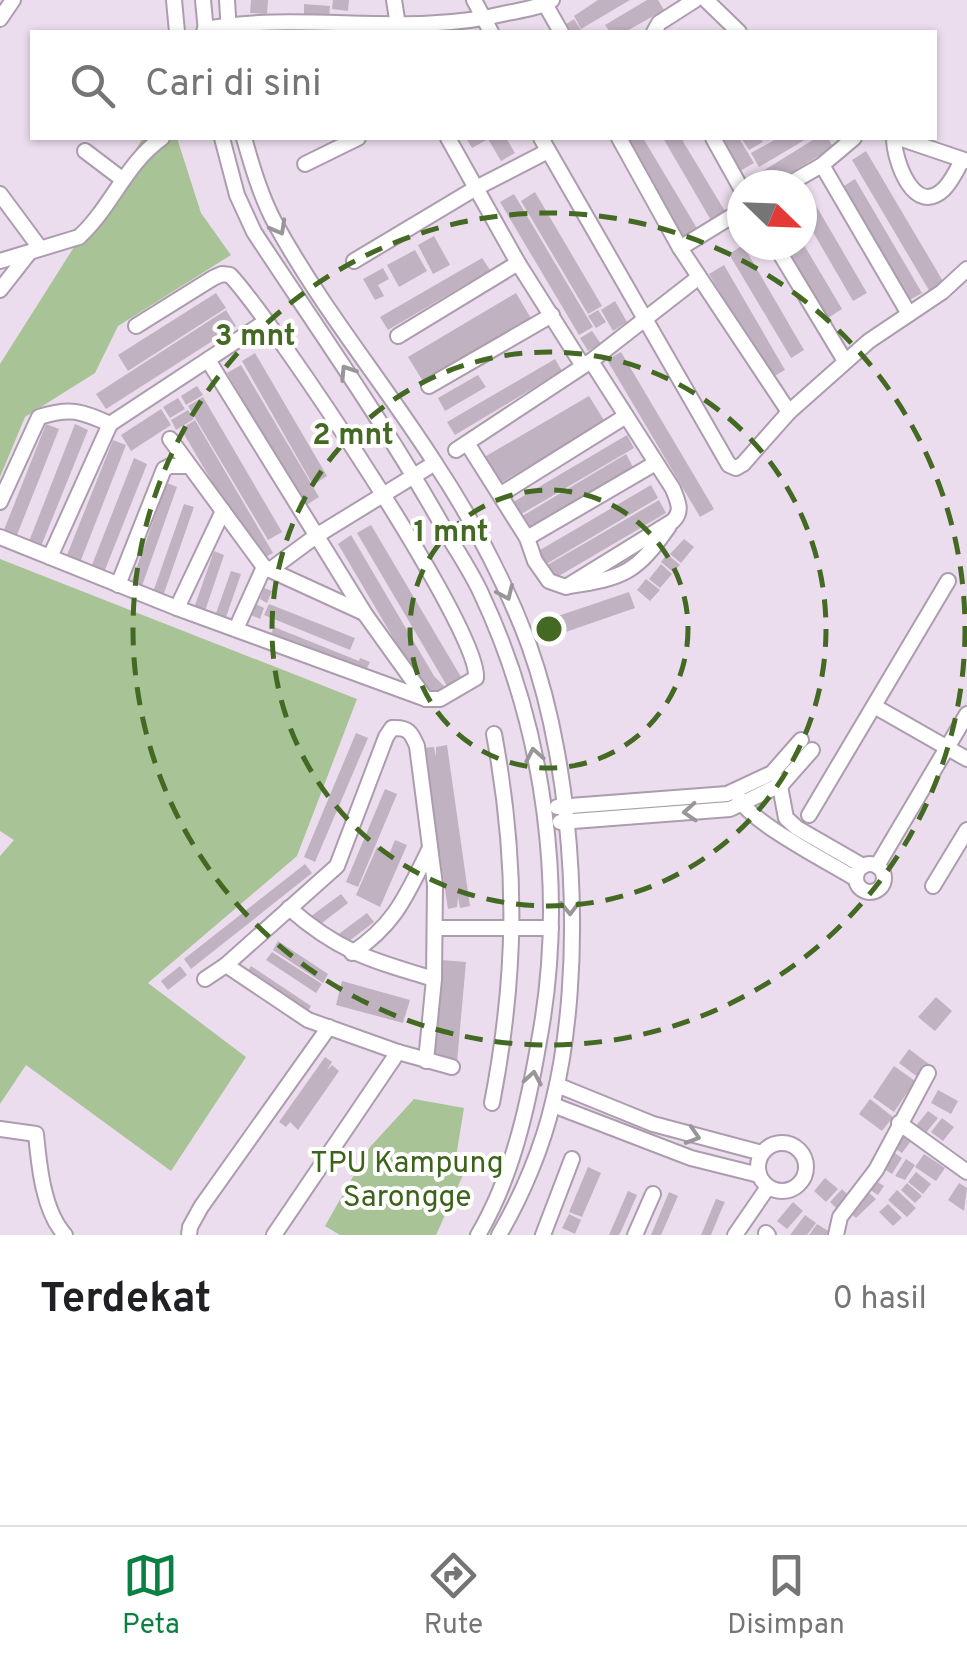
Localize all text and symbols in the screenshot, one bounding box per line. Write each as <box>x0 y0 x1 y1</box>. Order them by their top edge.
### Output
search box <box>30 30 937 140</box>
icon: search <box>65 58 120 113</box>
text: Cari di sini <box>145 61 322 110</box>
north arrow <box>727 170 817 260</box>
one-way arrow <box>266 218 286 236</box>
text: 3 mnt <box>214 319 296 356</box>
one-way arrow <box>340 365 359 383</box>
text: 2 mnt <box>312 418 394 455</box>
text: 1 mnt <box>413 515 489 552</box>
one-way arrow <box>494 583 514 601</box>
centre of rings <box>531 611 567 647</box>
one-way arrow <box>524 747 545 764</box>
one-way arrow <box>682 801 698 822</box>
one-way arrow <box>559 901 580 917</box>
one-way arrow <box>522 1069 543 1086</box>
one-way arrow <box>683 1124 700 1145</box>
park label: TPU Kampung Sarongge <box>310 1146 504 1217</box>
text: Terdekat <box>40 1274 211 1327</box>
text: 0 hasil <box>832 1280 927 1320</box>
tab: Peta <box>122 1548 180 1644</box>
tab: Rute <box>424 1548 483 1644</box>
tab: Disimpan <box>727 1548 845 1644</box>

